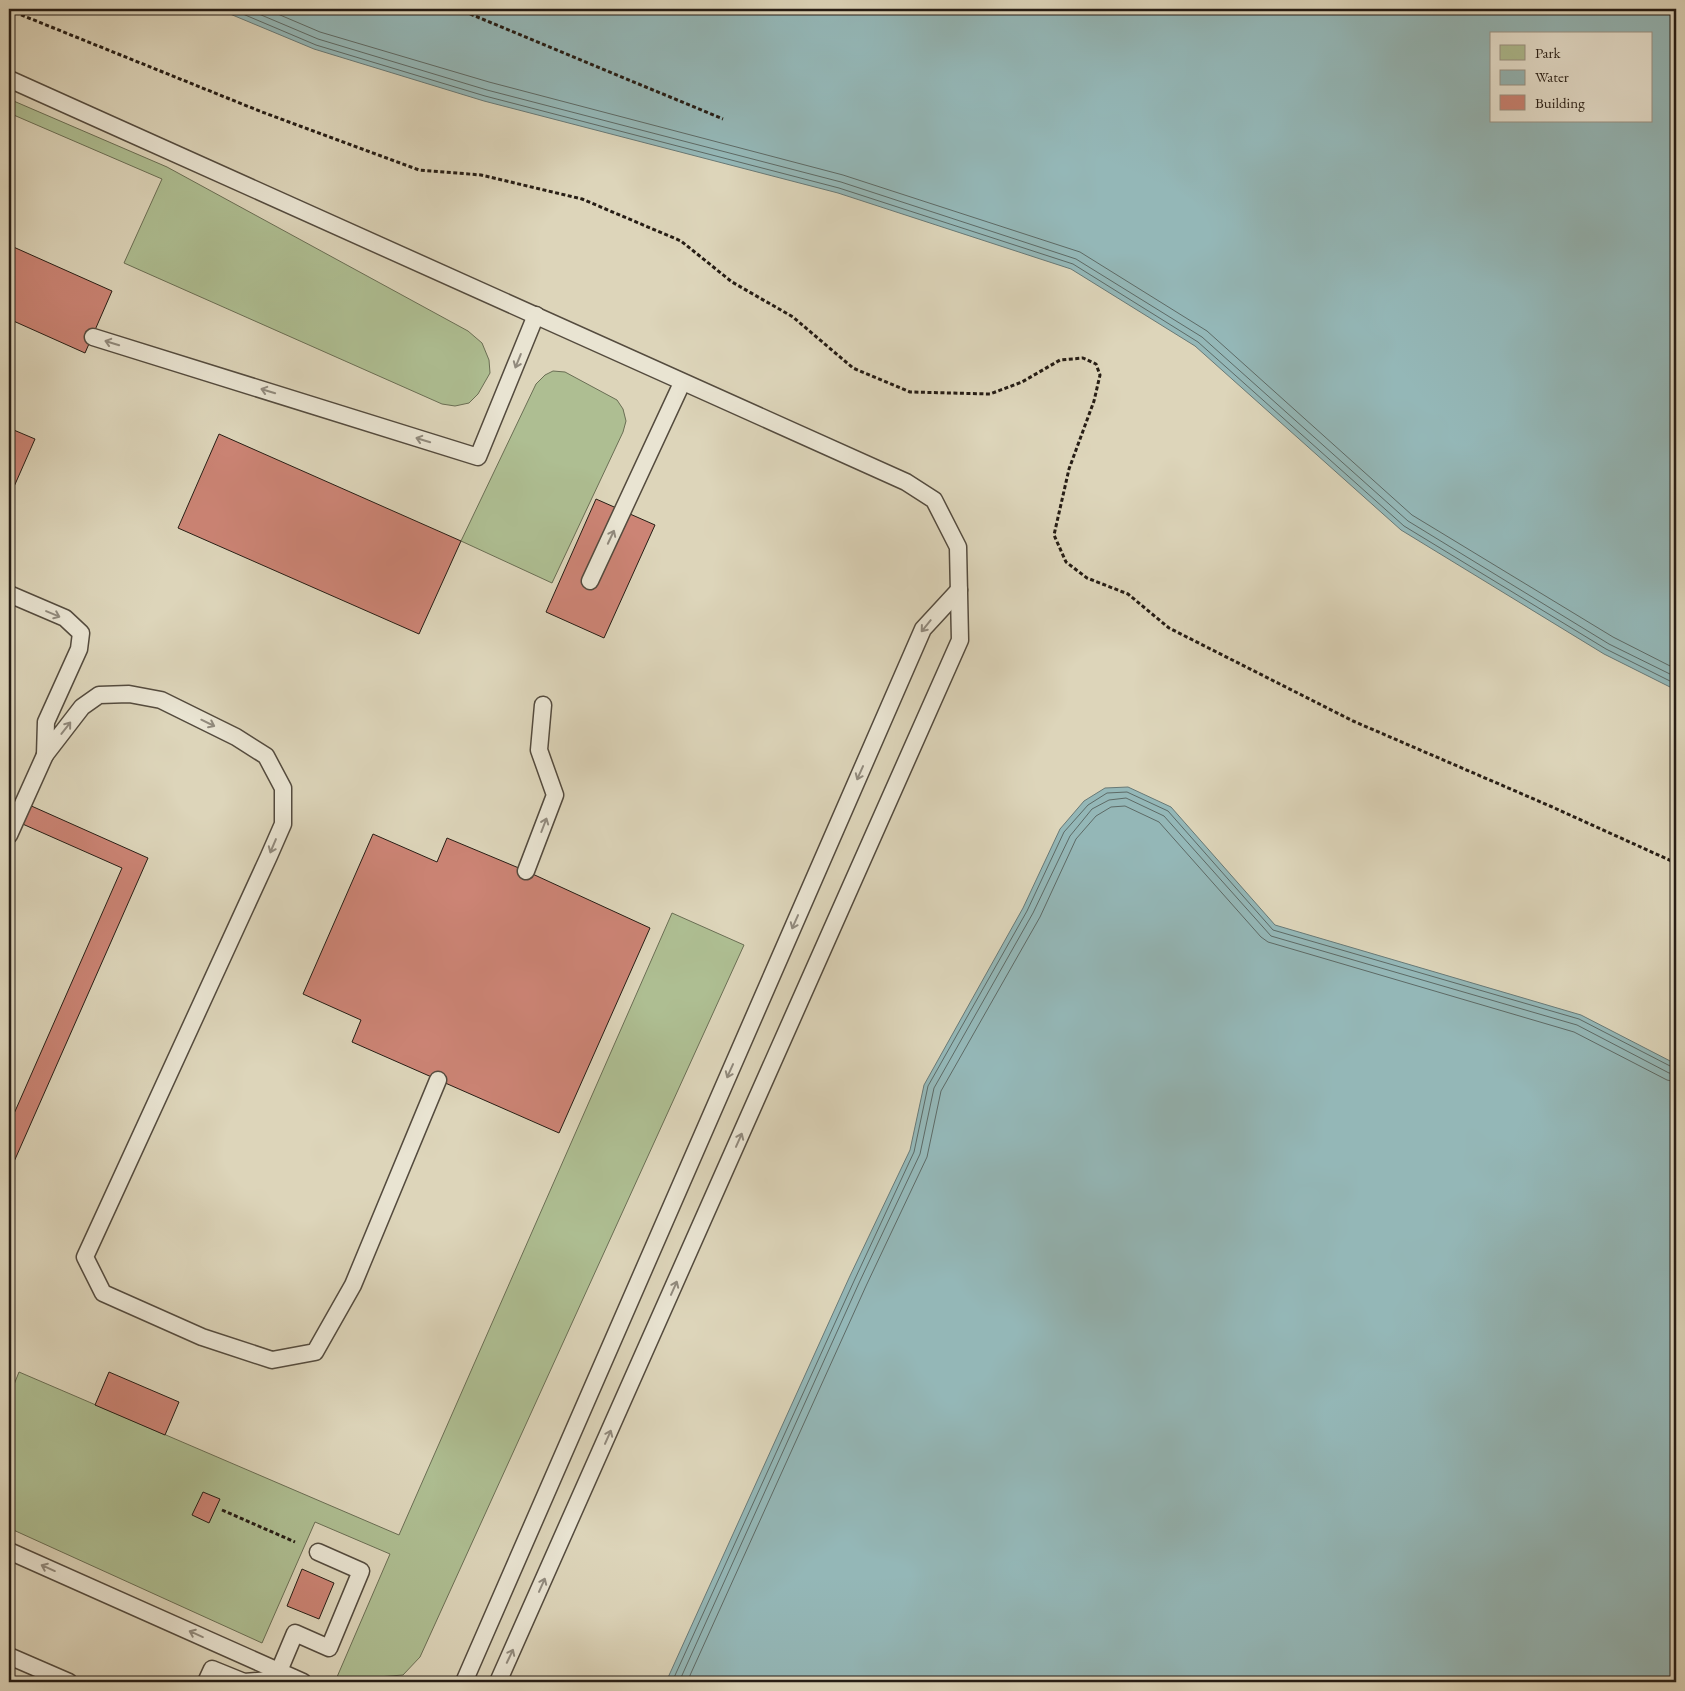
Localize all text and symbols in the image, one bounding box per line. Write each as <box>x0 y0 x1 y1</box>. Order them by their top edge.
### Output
legend <box>1490 32 1652 122</box>
text: Park <box>1535 43 1562 62</box>
text: Water <box>1535 67 1569 86</box>
text: Building <box>1535 93 1585 112</box>
one-way arrow <box>105 337 121 347</box>
one-way arrow <box>512 353 521 368</box>
one-way arrow <box>260 386 276 396</box>
one-way arrow <box>415 434 431 444</box>
one-way arrow <box>606 530 616 545</box>
one-way arrow <box>46 610 61 619</box>
one-way arrow <box>921 619 932 632</box>
one-way arrow <box>201 719 216 729</box>
one-way arrow <box>60 722 71 735</box>
one-way arrow <box>854 765 864 780</box>
one-way arrow <box>539 818 549 833</box>
one-way arrow <box>268 838 278 853</box>
one-way arrow <box>789 914 799 929</box>
one-way arrow <box>724 1063 734 1078</box>
one-way arrow <box>735 1133 745 1148</box>
one-way arrow <box>669 1281 679 1296</box>
one-way arrow <box>603 1430 613 1445</box>
one-way arrow <box>41 1562 56 1572</box>
one-way arrow <box>538 1578 548 1593</box>
one-way arrow <box>189 1629 204 1639</box>
one-way arrow <box>506 1649 516 1664</box>

